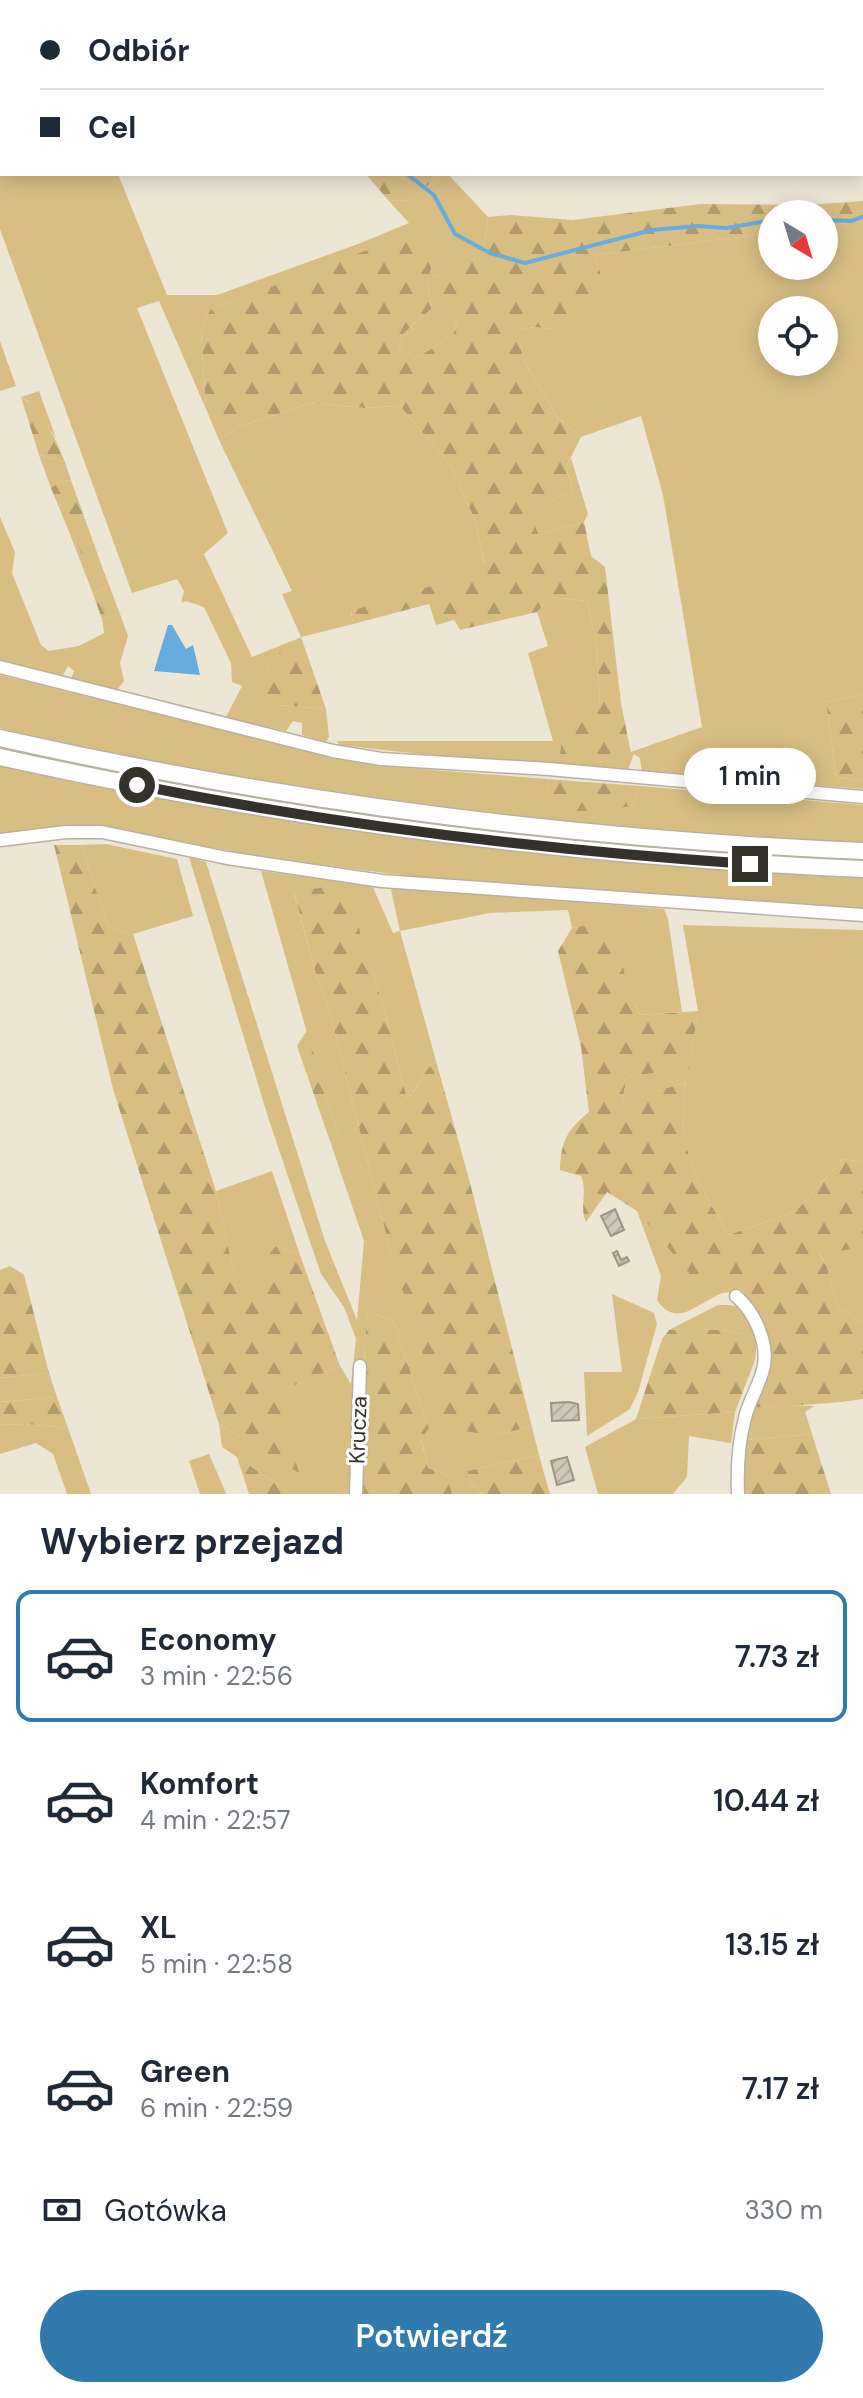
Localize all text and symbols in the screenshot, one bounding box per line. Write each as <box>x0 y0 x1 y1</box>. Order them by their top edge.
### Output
text: Odbiór <box>88 31 190 70</box>
text: Cel <box>88 108 136 147</box>
north arrow <box>758 200 838 280</box>
map controls <box>758 200 838 376</box>
button: locate <box>758 296 838 376</box>
callout: 1 min <box>684 748 816 804</box>
text: 1 min <box>719 759 781 793</box>
route start <box>119 767 155 803</box>
route end <box>732 846 768 882</box>
street label: Krucza <box>342 1395 374 1465</box>
text: Wybierz przejazd <box>40 1518 344 1565</box>
icon: car <box>44 1620 116 1692</box>
text: Economy <box>140 1620 277 1659</box>
text: 7.73 zł <box>735 1637 819 1676</box>
text: 3 min · 22:56 <box>140 1659 293 1693</box>
icon: car <box>44 1764 116 1836</box>
text: Komfort <box>140 1764 259 1803</box>
text: 10.44 zł <box>713 1781 819 1820</box>
text: 4 min · 22:57 <box>140 1803 291 1837</box>
icon: car <box>44 1908 116 1980</box>
text: XL <box>140 1908 177 1947</box>
text: 13.15 zł <box>725 1925 819 1964</box>
text: 5 min · 22:58 <box>140 1947 293 1981</box>
icon: car <box>44 2052 116 2124</box>
text: Green <box>140 2052 230 2091</box>
text: 7.17 zł <box>742 2069 819 2108</box>
text: 6 min · 22:59 <box>140 2091 293 2125</box>
icon: cash <box>40 2188 84 2232</box>
text: Gotówka <box>104 2191 227 2230</box>
text: 330 m <box>744 2193 823 2227</box>
button: Potwierdź <box>40 2290 823 2382</box>

